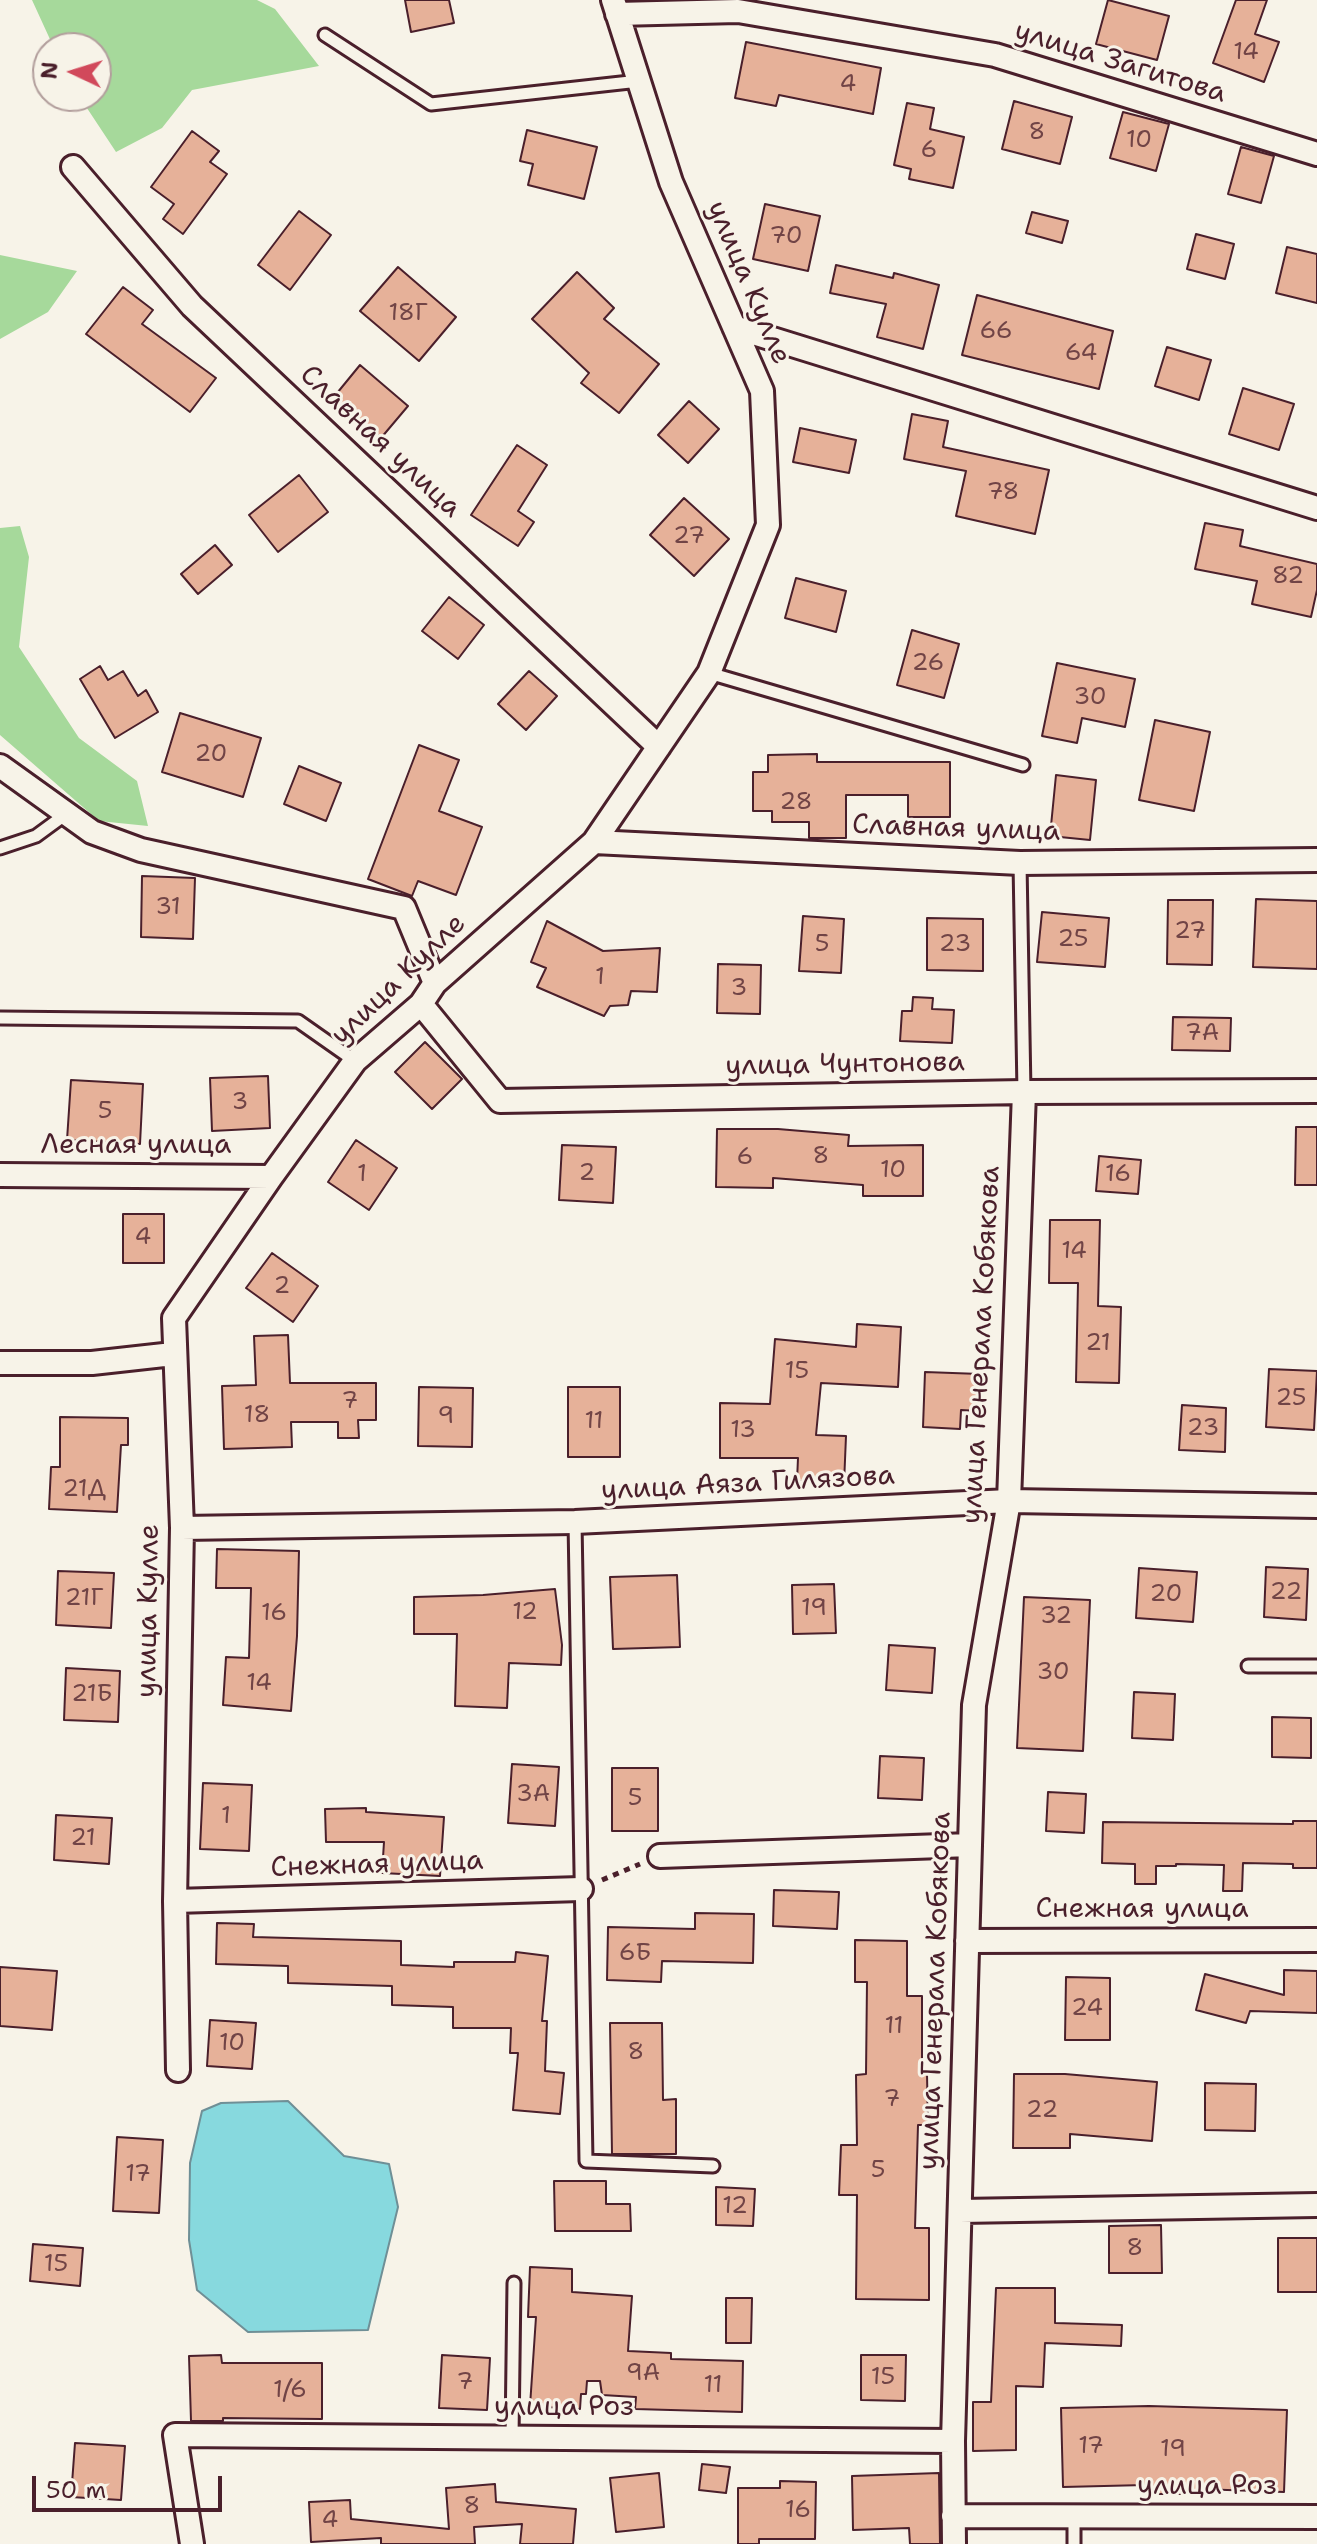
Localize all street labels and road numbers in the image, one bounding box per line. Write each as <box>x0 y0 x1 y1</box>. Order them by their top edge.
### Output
street label: улица Загитова <box>1010 15 1230 111</box>
street label: улица Кулле <box>699 196 797 370</box>
street label: Славная улица <box>292 359 468 525</box>
street label: Славная улица <box>851 809 1061 849</box>
street label: улица Кулле <box>325 907 473 1053</box>
street label: улица Чунтонова <box>725 1046 965 1084</box>
street label: Лесная улица <box>41 1129 231 1163</box>
street label: улица Генерала Кобякова <box>956 1165 1008 1525</box>
street label: улица Аяза Гилязова <box>600 1460 896 1508</box>
street label: улица Кулле <box>131 1524 167 1698</box>
street label: улица Генерала Кобякова <box>913 1811 959 2171</box>
street label: Снежная улица <box>270 1844 484 1886</box>
street label: Снежная улица <box>1035 1893 1249 1927</box>
street label: улица Роз <box>494 2391 634 2425</box>
street label: улица Роз <box>1137 2470 1277 2504</box>

